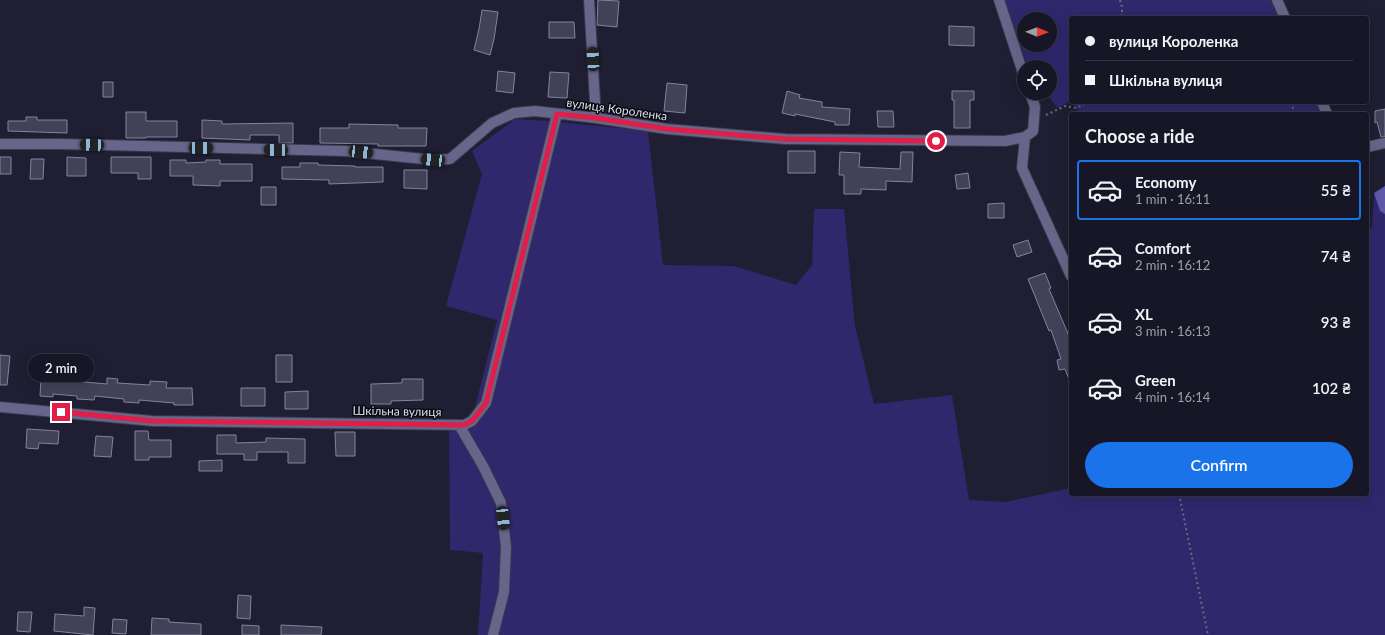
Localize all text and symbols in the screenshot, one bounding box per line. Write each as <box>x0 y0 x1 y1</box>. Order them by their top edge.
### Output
north arrow <box>1017 12 1057 52</box>
map controls <box>1017 12 1057 100</box>
text: вулиця Короленка <box>1109 32 1238 50</box>
car <box>586 47 600 71</box>
button: locate <box>1017 60 1057 100</box>
text: Шкільна вулиця <box>1109 71 1222 89</box>
street label: вулиця Короленка <box>566 95 668 124</box>
text: Choose a ride <box>1085 125 1194 147</box>
route start <box>927 132 945 150</box>
car <box>80 139 104 151</box>
car <box>189 142 213 154</box>
car <box>264 144 288 156</box>
car <box>348 145 374 159</box>
car <box>420 153 446 167</box>
icon: car <box>1087 172 1123 208</box>
text: Economy <box>1135 173 1196 191</box>
text: 55 ₴ <box>1321 181 1351 199</box>
text: 1 min · 16:11 <box>1135 191 1210 207</box>
icon: car <box>1087 238 1123 274</box>
text: Comfort <box>1135 239 1191 257</box>
text: 74 ₴ <box>1321 247 1351 265</box>
text: 2 min · 16:12 <box>1135 257 1210 273</box>
icon: car <box>1087 304 1123 340</box>
text: XL <box>1135 305 1153 323</box>
text: 93 ₴ <box>1321 313 1351 331</box>
text: 3 min · 16:13 <box>1135 323 1210 339</box>
callout: 2 min <box>28 354 94 382</box>
text: 2 min <box>45 360 77 376</box>
icon: car <box>1087 370 1123 406</box>
text: Green <box>1135 371 1176 389</box>
text: 102 ₴ <box>1312 379 1351 397</box>
text: 4 min · 16:14 <box>1135 389 1210 405</box>
route end <box>52 403 70 421</box>
street label: Шкільна вулиця <box>352 403 442 419</box>
button: Confirm <box>1085 442 1353 488</box>
car <box>496 505 510 531</box>

